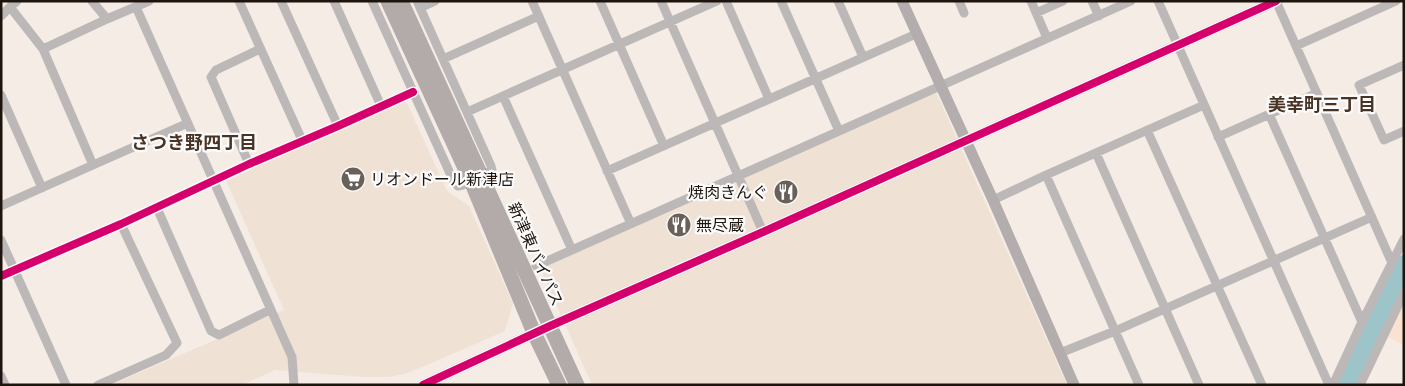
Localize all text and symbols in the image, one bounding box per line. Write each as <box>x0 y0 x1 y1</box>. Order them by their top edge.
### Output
district label: 美幸町三丁目 <box>1268 93 1376 116</box>
district label: さつき野四丁目 <box>131 131 257 154</box>
supermarket icon: リオンドール新津店 <box>340 166 366 192</box>
place label: リオンドール新津店 <box>370 169 514 189</box>
restaurant icon: 焼肉きんぐ <box>773 179 799 205</box>
place label: 焼肉きんぐ <box>688 182 768 202</box>
street label: 新津東バイパス <box>504 199 568 309</box>
restaurant icon: 無尽蔵 <box>666 212 692 238</box>
place label: 無尽蔵 <box>696 215 744 235</box>

